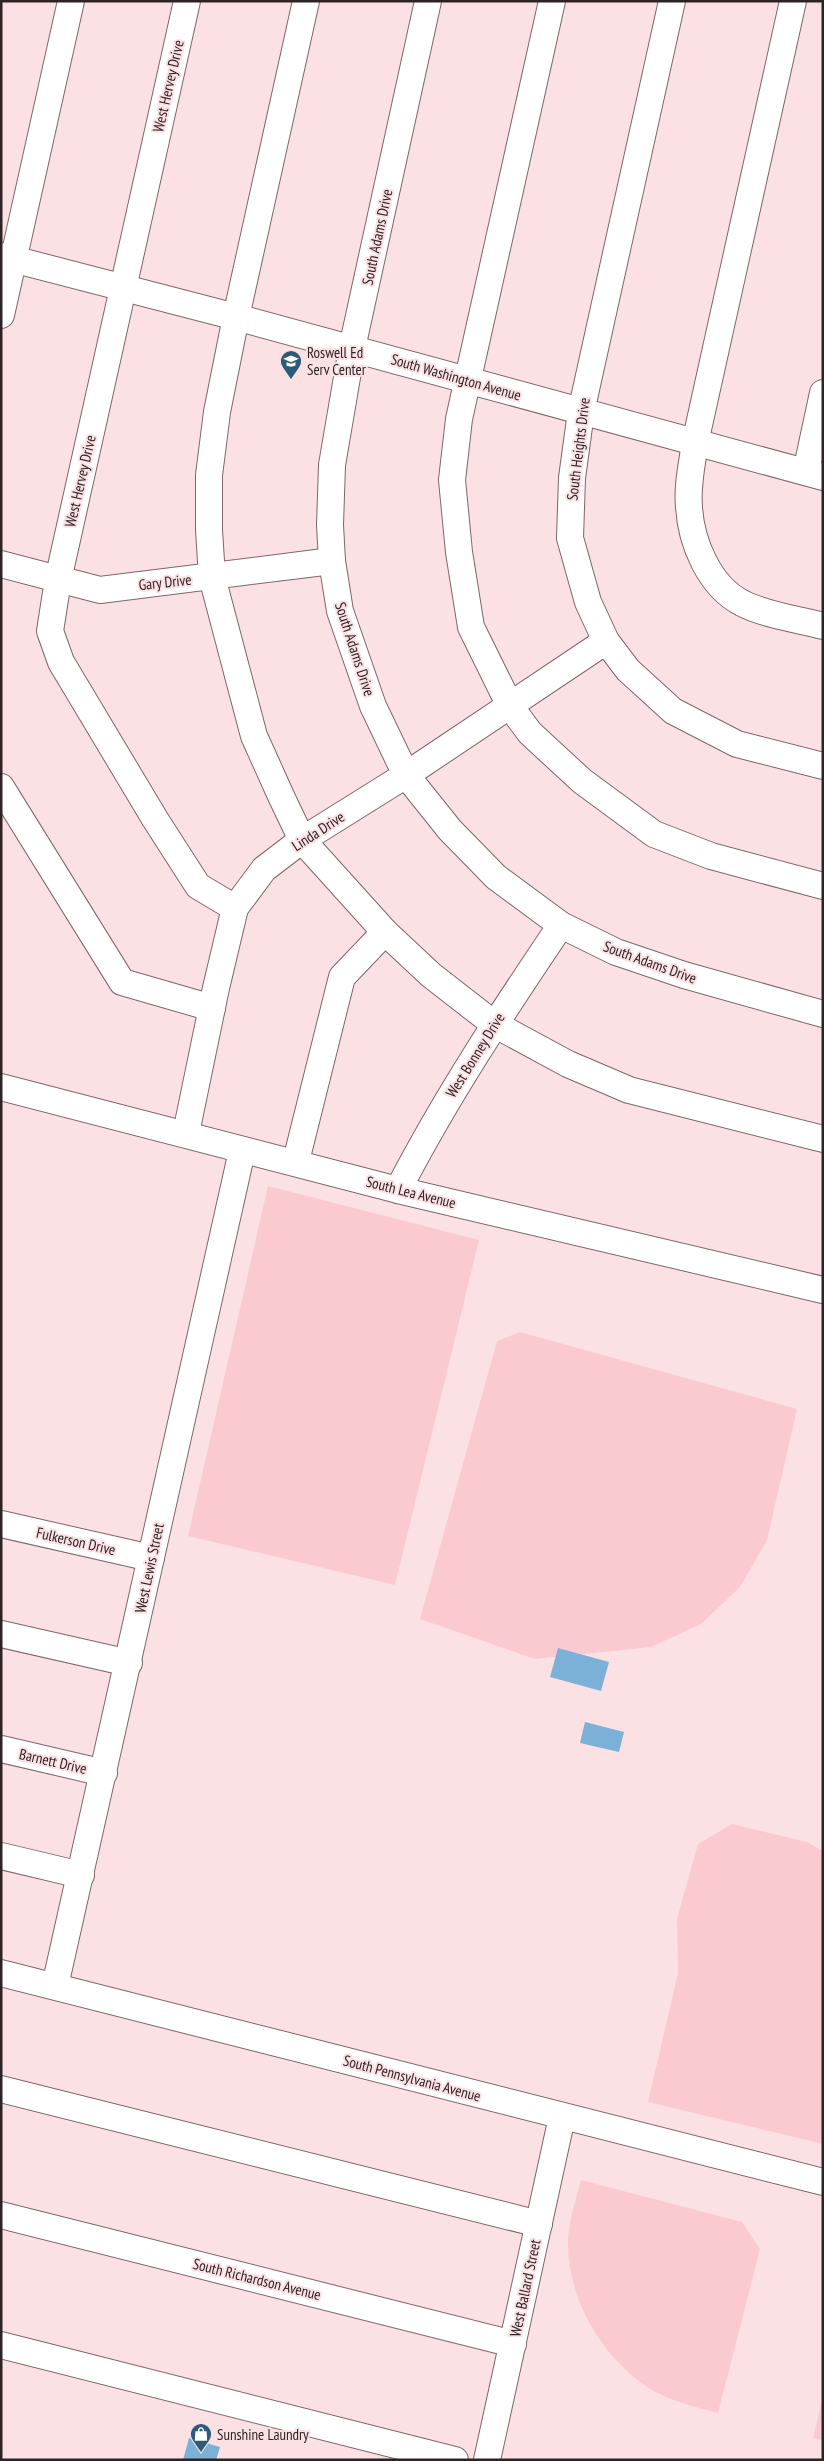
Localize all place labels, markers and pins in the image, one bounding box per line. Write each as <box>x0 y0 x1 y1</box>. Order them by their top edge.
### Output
place label: Roswell Ed Serv Center <box>307 343 367 379</box>
school or university icon: Roswell Ed Serv Center <box>279 349 303 380</box>
shop icon: Sunshine Laundry <box>189 2422 213 2453</box>
place label: Sunshine Laundry <box>217 2425 309 2444</box>

